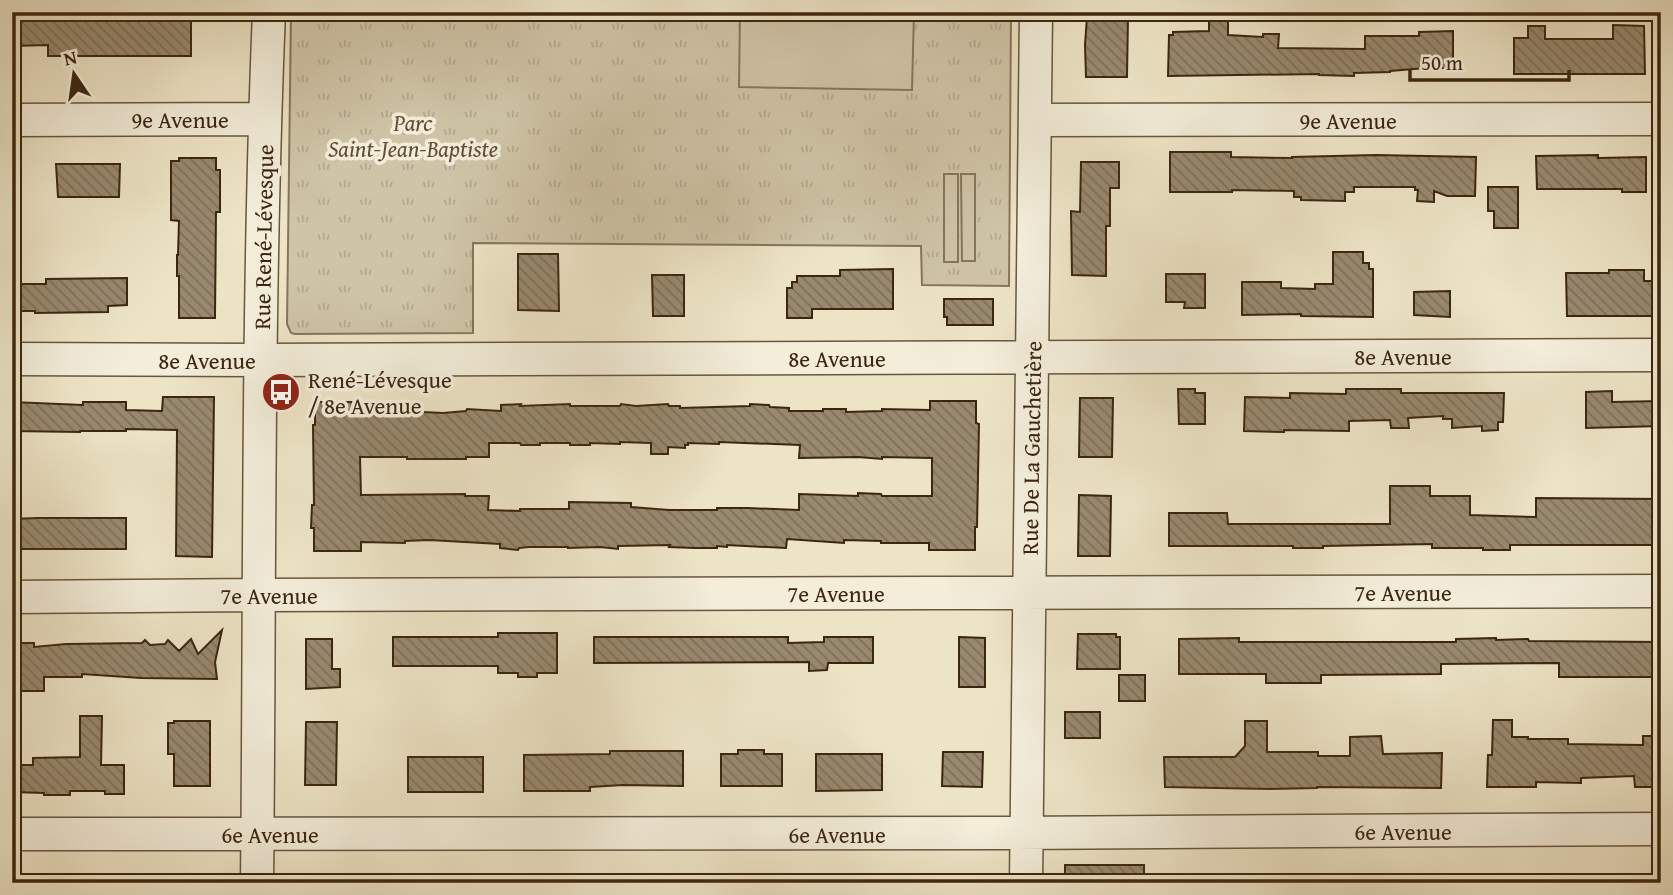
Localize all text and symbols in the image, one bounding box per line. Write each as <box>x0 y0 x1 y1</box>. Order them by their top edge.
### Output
north arrow <box>38 38 108 108</box>
scale bar <box>1410 38 1570 82</box>
text: N <box>61 42 80 73</box>
text: 50 m <box>1421 47 1463 78</box>
street label: 9e Avenue <box>131 103 229 136</box>
street label: 9e Avenue <box>1299 104 1397 137</box>
park label: Parc Saint-Jean-Baptiste <box>328 106 498 165</box>
street label: Rue René-Lévesque <box>245 144 281 330</box>
street label: 8e Avenue <box>1354 340 1452 373</box>
street label: Rue De La Gauchetière <box>1013 341 1049 555</box>
street label: 8e Avenue <box>788 342 886 375</box>
street label: 8e Avenue <box>158 344 256 377</box>
place label: René-Lévesque / 8e Avenue <box>308 363 452 422</box>
bus stop icon: René-Lévesque / 8e Avenue <box>260 371 302 413</box>
street label: 7e Avenue <box>1354 576 1452 609</box>
street label: 7e Avenue <box>787 577 885 610</box>
street label: 7e Avenue <box>220 579 318 612</box>
street label: 6e Avenue <box>1354 815 1452 848</box>
street label: 6e Avenue <box>221 818 319 851</box>
street label: 6e Avenue <box>788 818 886 851</box>

